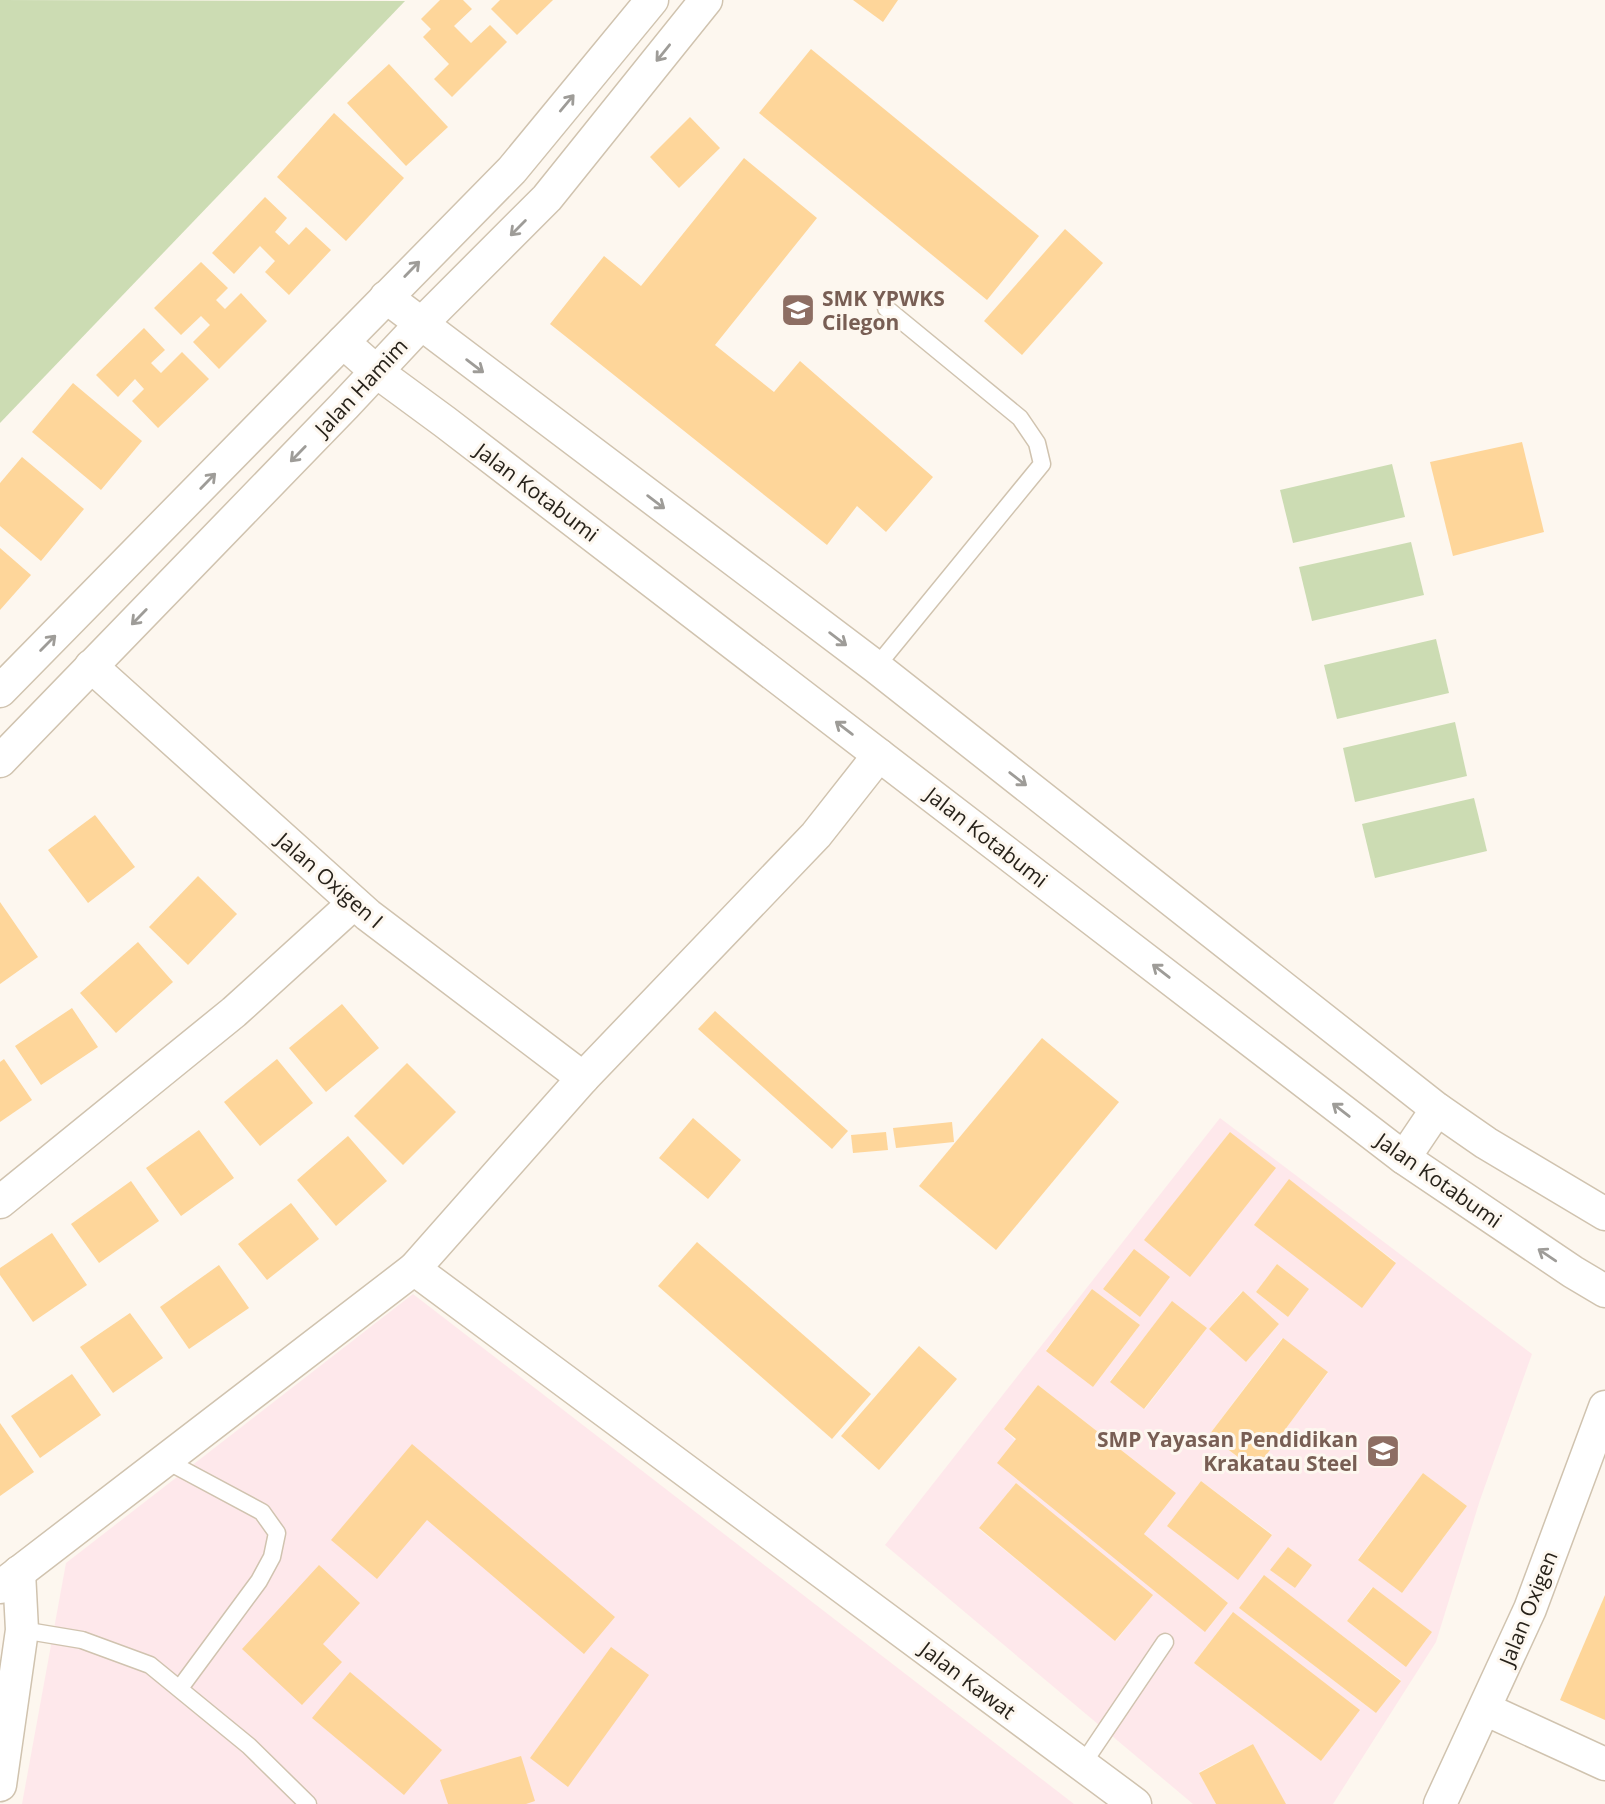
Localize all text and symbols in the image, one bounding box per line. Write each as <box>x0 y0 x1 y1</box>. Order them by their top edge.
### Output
one-way arrow <box>656 44 671 62</box>
one-way arrow <box>559 94 575 112</box>
one-way arrow <box>509 219 526 236</box>
one-way arrow <box>404 261 421 278</box>
place label: SMK YPWKS Cilegon <box>822 284 945 336</box>
school or university icon: SMK YPWKS Cilegon <box>779 291 817 329</box>
street label: Jalan Hamim <box>307 332 414 443</box>
one-way arrow <box>465 358 483 373</box>
street label: Jalan Kotabumi <box>468 435 604 548</box>
one-way arrow <box>289 445 306 462</box>
one-way arrow <box>199 472 216 489</box>
one-way arrow <box>647 495 665 510</box>
one-way arrow <box>131 608 148 625</box>
one-way arrow <box>828 632 847 647</box>
one-way arrow <box>40 634 57 651</box>
one-way arrow <box>836 721 854 736</box>
one-way arrow <box>1008 772 1026 787</box>
street label: Jalan Kotabumi <box>919 779 1054 894</box>
street label: Jalan Oxigen I <box>269 825 389 934</box>
one-way arrow <box>1152 964 1171 979</box>
one-way arrow <box>1333 1102 1351 1117</box>
street label: Jalan Kotabumi <box>1369 1125 1508 1234</box>
one-way arrow <box>1538 1248 1557 1262</box>
place label: SMP Yayasan Pendidikan Krakatau Steel <box>1097 1425 1358 1477</box>
school or university icon: SMP Yayasan Pendidikan Krakatau Steel <box>1364 1432 1402 1470</box>
street label: Jalan Oxigen <box>1492 1547 1564 1671</box>
street label: Jalan Kawat <box>913 1634 1021 1725</box>

